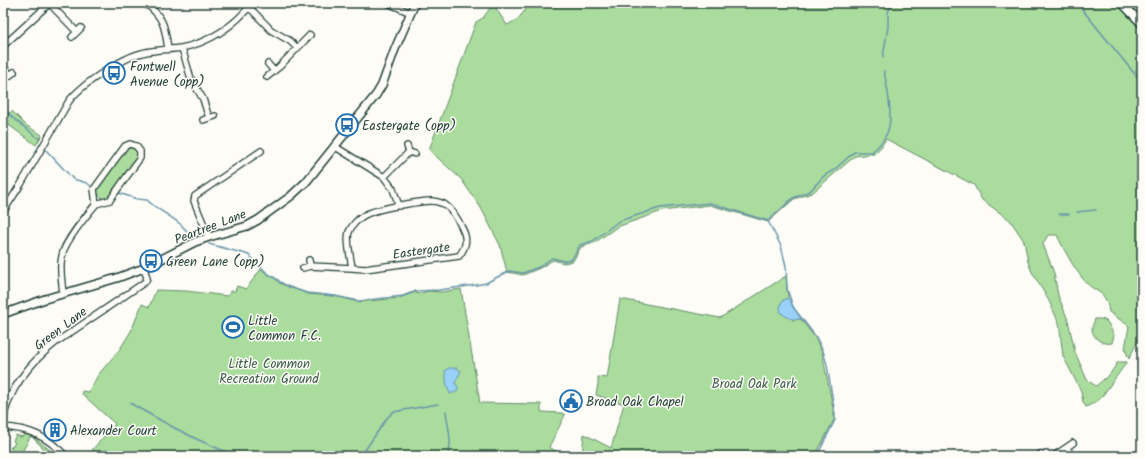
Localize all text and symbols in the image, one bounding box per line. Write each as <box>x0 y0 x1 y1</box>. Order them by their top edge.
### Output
place label: Fontwell Avenue (opp) <box>130 57 205 93</box>
bus stop icon: Fontwell Avenue (opp) <box>101 60 127 86</box>
bus stop icon: Eastergate (opp) <box>334 112 360 138</box>
place label: Eastergate (opp) <box>362 116 456 137</box>
street label: Peartree Lane <box>172 204 250 251</box>
street label: Eastergate <box>391 237 451 266</box>
bus stop icon: Green Lane (opp) <box>138 248 164 274</box>
place label: Green Lane (opp) <box>166 252 264 273</box>
street label: Green Lane <box>30 302 92 356</box>
place label: Little Common F.C. <box>248 311 321 347</box>
sports icon: Little Common F.C. <box>220 314 246 340</box>
park label: Little Common Recreation Ground <box>219 354 319 390</box>
park label: Broad Oak Park <box>711 374 798 395</box>
public building icon: Broad Oak Chapel <box>558 388 584 414</box>
place label: Broad Oak Chapel <box>586 392 684 413</box>
building icon: Alexander Court <box>42 417 68 443</box>
place label: Alexander Court <box>70 421 158 442</box>

